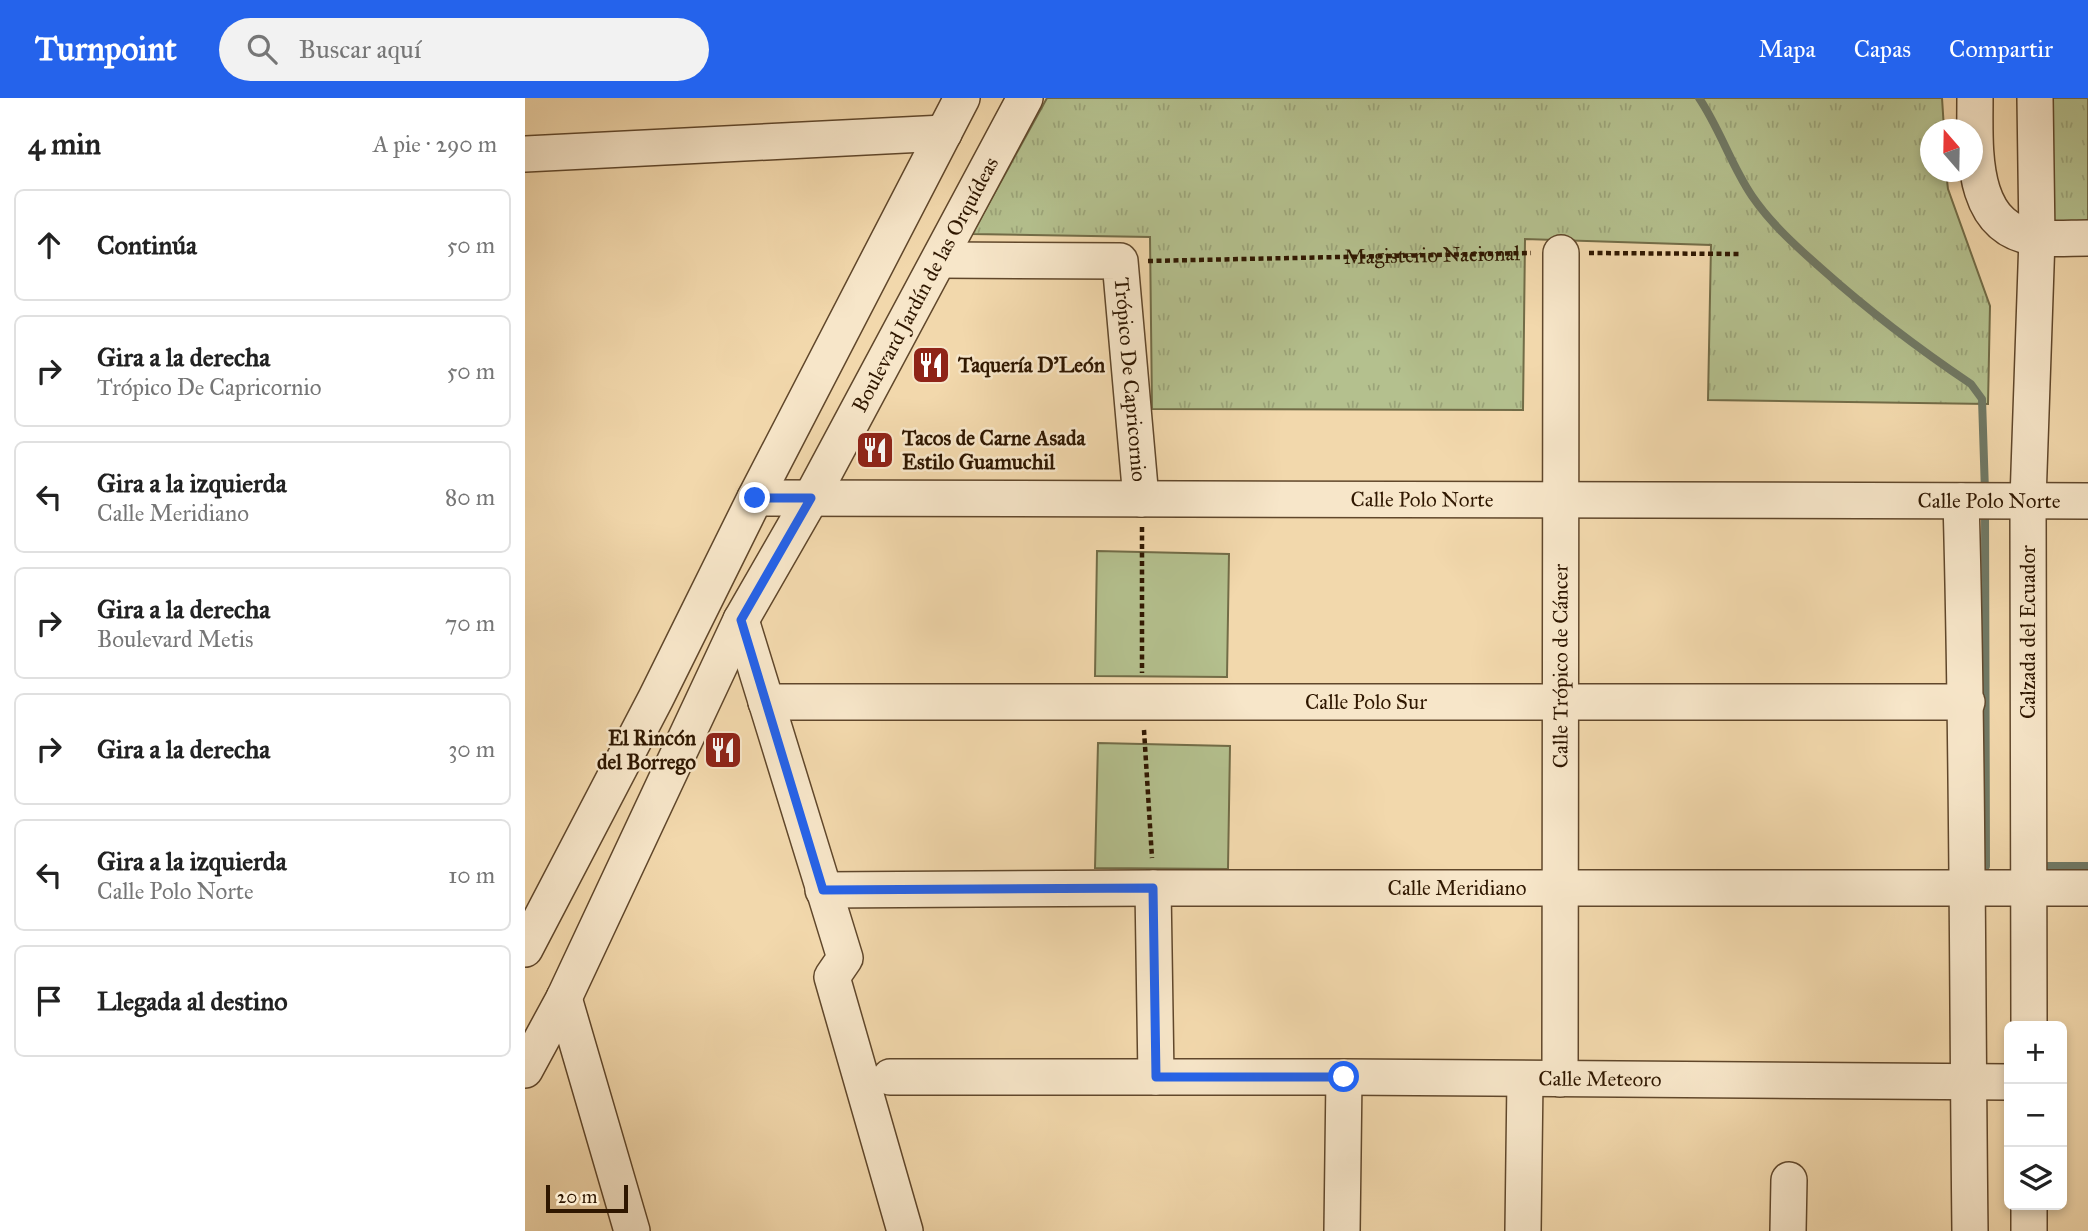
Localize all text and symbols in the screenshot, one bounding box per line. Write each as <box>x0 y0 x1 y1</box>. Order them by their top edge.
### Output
search box <box>219 18 709 81</box>
text: Turnpoint <box>35 29 177 69</box>
icon: search <box>243 30 281 68</box>
text: Buscar aquí <box>299 33 421 65</box>
text: Mapa <box>1759 34 1816 64</box>
text: Capas <box>1854 34 1911 64</box>
text: Compartir <box>1949 34 2053 64</box>
north arrow <box>1920 119 1983 182</box>
text: 4 min <box>28 126 101 162</box>
text: A pie · 290 m <box>373 130 497 158</box>
street label: Boulevard Jardín de las Orquídeas <box>846 152 1004 417</box>
icon: ahead <box>30 226 68 264</box>
text: Continúa <box>97 229 197 261</box>
text: 50 m <box>447 231 495 259</box>
street label: Magisterio Nacional <box>1344 240 1521 270</box>
street label: Trópico De Capricornio <box>1108 276 1152 483</box>
text: Gira a la derecha <box>97 341 270 373</box>
restaurant icon: Taquería D'León <box>910 344 952 386</box>
icon: right <box>30 352 68 390</box>
place label: Taquería D'León <box>957 352 1106 378</box>
text: 50 m <box>447 357 495 385</box>
text: Trópico De Capricornio <box>97 373 321 401</box>
place label: Tacos de Carne Asada Estilo Guamuchil <box>901 425 1086 475</box>
restaurant icon: Tacos de Carne Asada Estilo Guamuchil <box>854 429 896 471</box>
text: Gira a la izquierda <box>97 467 287 499</box>
icon: left <box>30 478 68 516</box>
route end <box>739 482 770 513</box>
text: 80 m <box>445 483 495 511</box>
street label: Calle Polo Norte <box>1350 486 1494 513</box>
street label: Calle Polo Norte <box>1917 488 2061 514</box>
text: Calle Meridiano <box>97 499 249 527</box>
street label: Calzada del Ecuador <box>2015 545 2041 719</box>
street label: Calle Trópico de Cáncer <box>1547 564 1574 768</box>
text: Gira a la derecha <box>97 593 270 625</box>
icon: right <box>30 604 68 642</box>
text: 70 m <box>445 609 495 637</box>
text: Boulevard Metis <box>97 625 254 653</box>
street label: Calle Polo Sur <box>1305 689 1427 715</box>
place label: El Rincón del Borrego <box>597 725 697 775</box>
restaurant icon: El Rincón del Borrego <box>702 729 744 771</box>
icon: right <box>30 730 68 768</box>
text: Gira a la derecha <box>97 733 270 765</box>
text: 30 m <box>448 735 495 763</box>
text: Gira a la izquierda <box>97 845 287 877</box>
icon: left <box>30 856 68 894</box>
text: 10 m <box>448 861 495 889</box>
street label: Calle Meridiano <box>1388 875 1527 901</box>
text: Calle Polo Norte <box>97 877 254 905</box>
icon: arrive <box>30 982 68 1020</box>
text: Llegada al destino <box>97 985 288 1017</box>
map controls <box>2004 1021 2067 1210</box>
button: + <box>2004 1021 2067 1084</box>
route start <box>1328 1061 1359 1092</box>
street label: Calle Meteoro <box>1538 1065 1662 1092</box>
button: − <box>2004 1084 2067 1147</box>
button: layers <box>2004 1147 2067 1210</box>
scale bar <box>546 1182 628 1214</box>
text: 20 m <box>557 1185 598 1208</box>

